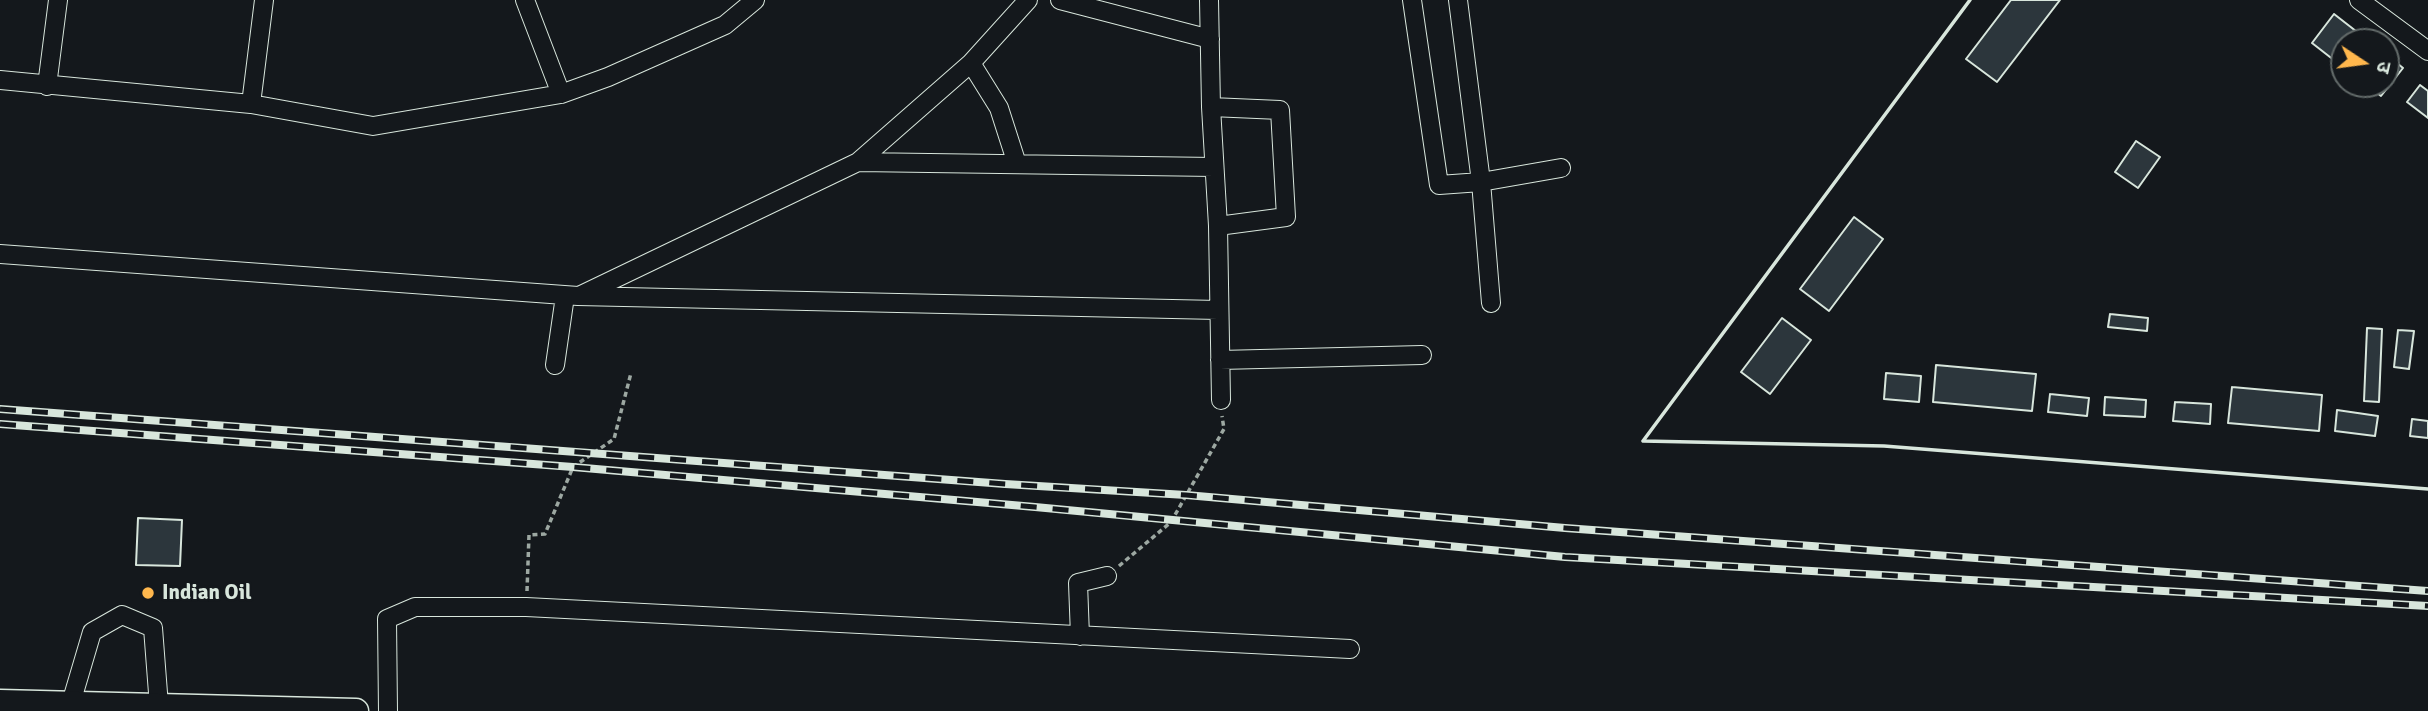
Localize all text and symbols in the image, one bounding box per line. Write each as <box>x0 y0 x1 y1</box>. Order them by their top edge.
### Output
north arrow <box>2330 28 2400 98</box>
text: उ <box>2371 59 2396 75</box>
place label: Indian Oil <box>162 580 252 606</box>
marker: Indian Oil <box>140 585 156 601</box>

